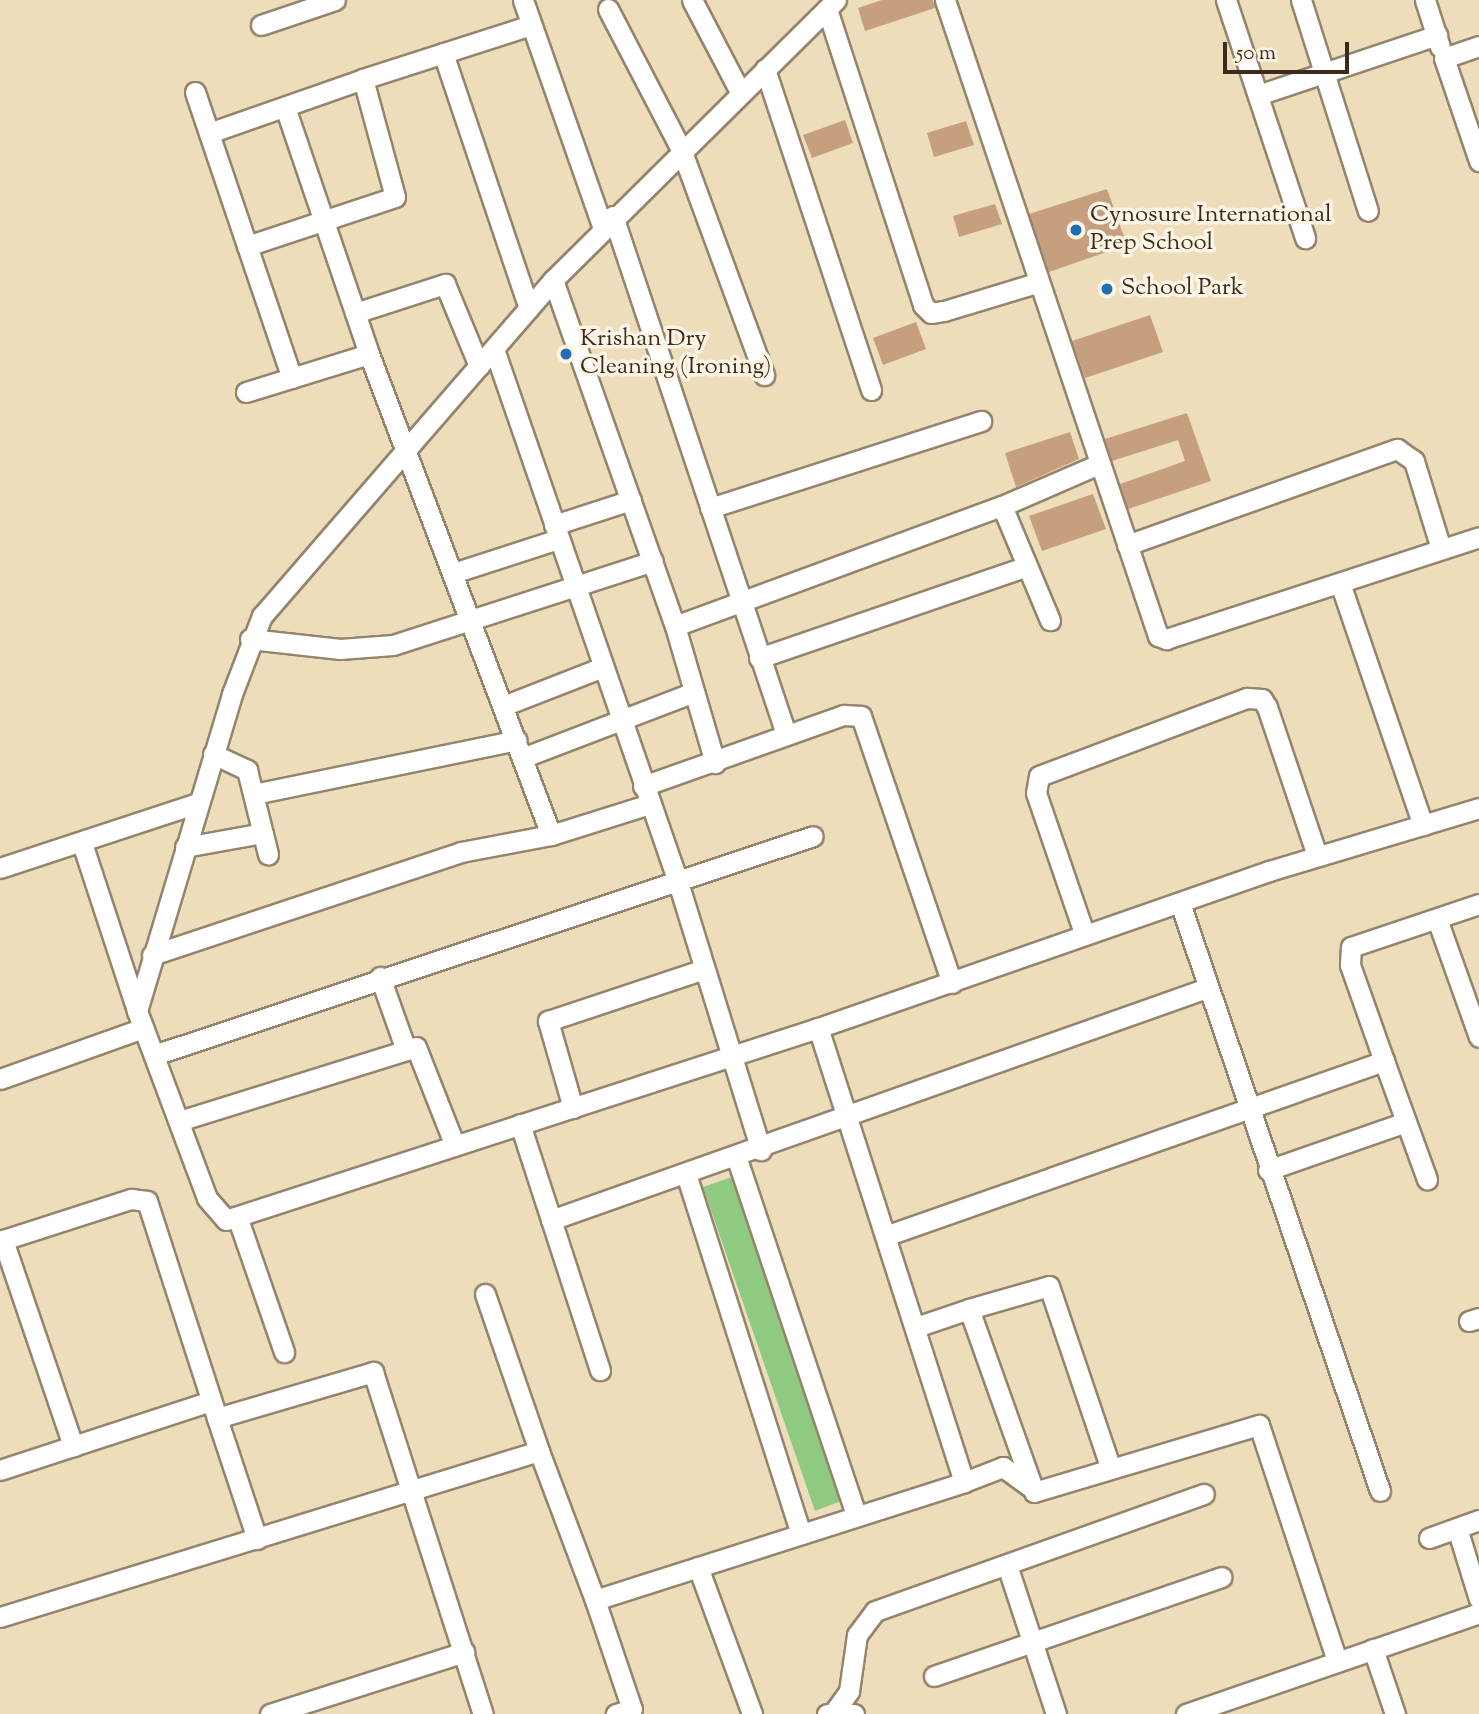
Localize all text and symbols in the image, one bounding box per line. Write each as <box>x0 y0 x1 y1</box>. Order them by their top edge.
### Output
scale bar <box>1227 28 1353 72</box>
text: 50 m <box>1236 39 1276 69</box>
place label: Cynosure International Prep School <box>1090 202 1332 258</box>
marker: Cynosure International Prep School <box>1068 222 1084 238</box>
place label: School Park <box>1121 275 1244 303</box>
marker: School Park <box>1099 281 1115 297</box>
place label: Krishan Dry Cleaning (Ironing) <box>580 326 771 382</box>
marker: Krishan Dry Cleaning (Ironing) <box>558 346 574 362</box>

